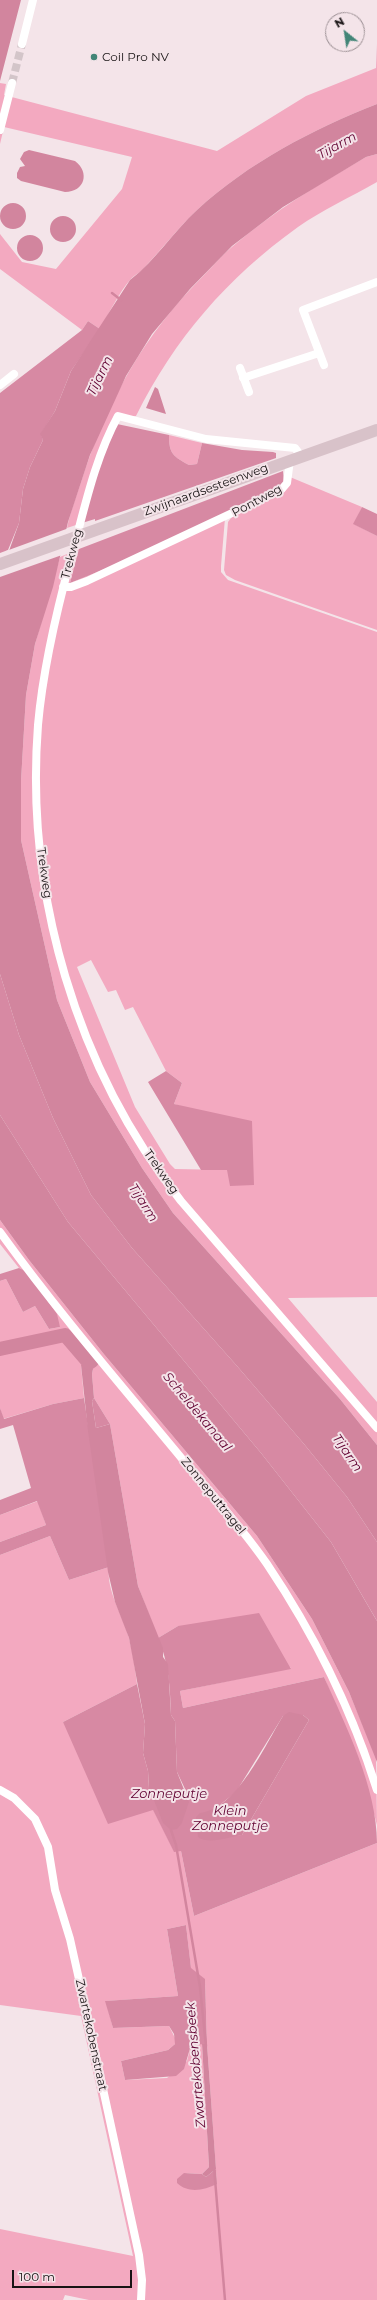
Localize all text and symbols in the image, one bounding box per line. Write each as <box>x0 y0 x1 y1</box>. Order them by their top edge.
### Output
north arrow <box>325 12 365 52</box>
text: N <box>332 14 347 31</box>
place label: Coil Pro NV <box>102 50 169 64</box>
marker: Coil Pro NV <box>89 52 99 62</box>
water label: Tijarm <box>315 129 359 163</box>
water label: Tijarm <box>84 354 116 398</box>
street label: Zwijnaardsesteenweg <box>142 461 270 519</box>
street label: Pontweg <box>229 482 285 520</box>
street label: Trekweg <box>58 527 86 581</box>
street label: Trekweg <box>33 847 55 899</box>
street label: Trekweg <box>140 1147 182 1197</box>
water label: Tijarm <box>125 1181 161 1225</box>
water label: Scheldekanaal <box>159 1369 235 1455</box>
water label: Tijarm <box>329 1431 365 1475</box>
street label: Zonneputtragel <box>178 1455 248 1537</box>
water label: Zonneputje <box>131 1786 207 1802</box>
water label: Klein Zonneputje <box>192 1803 268 1834</box>
street label: Zwartekobenstraat <box>72 1978 110 2092</box>
water label: Zwartekobensbeek <box>183 2001 209 2129</box>
scale bar <box>14 2262 134 2288</box>
text: 100 m <box>19 2269 55 2284</box>

